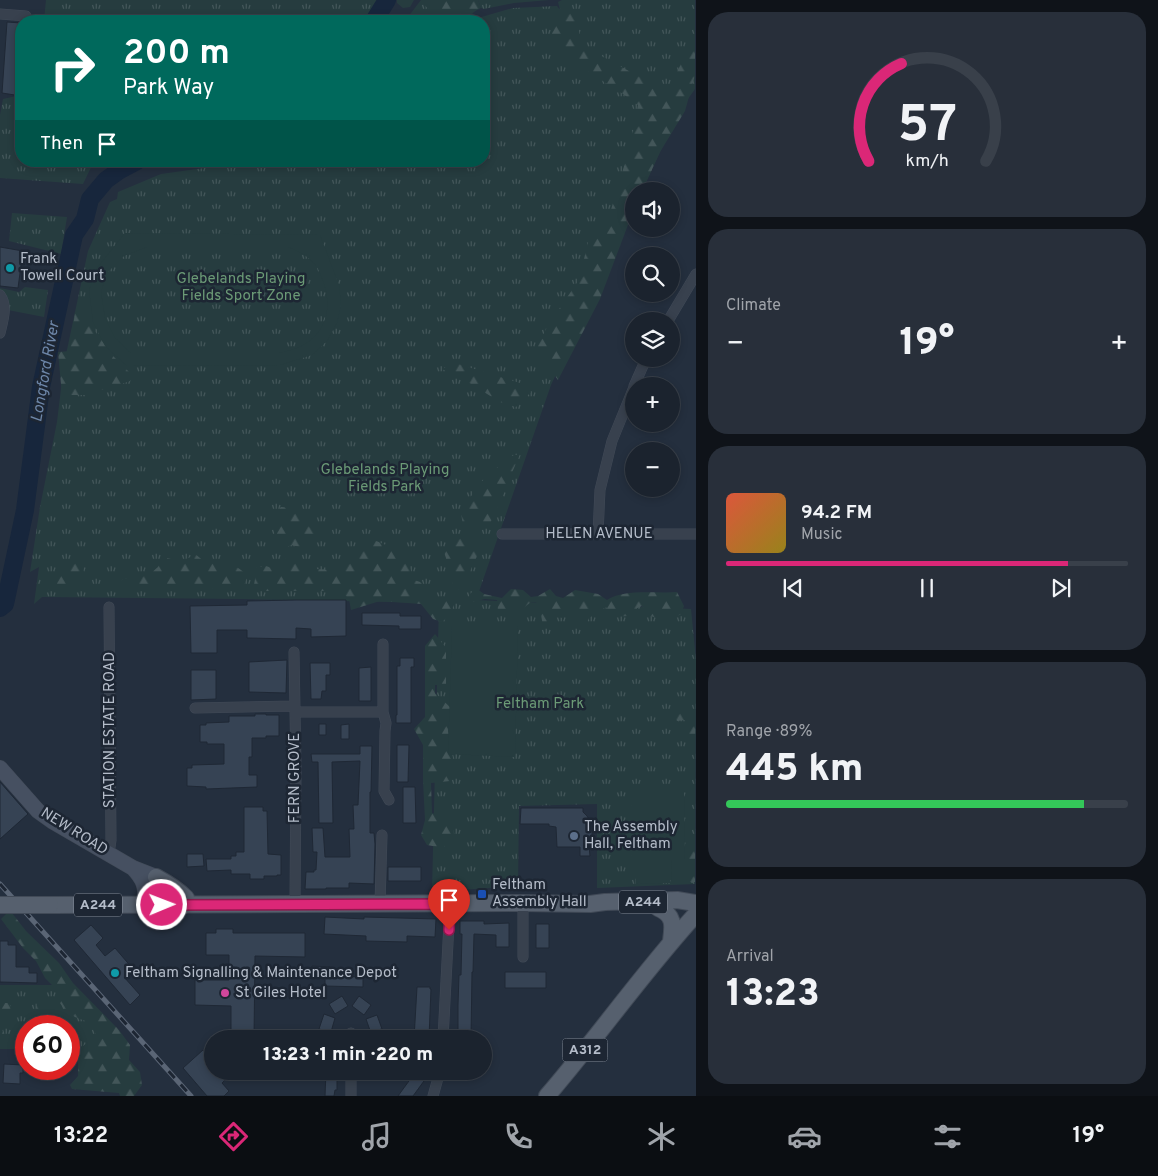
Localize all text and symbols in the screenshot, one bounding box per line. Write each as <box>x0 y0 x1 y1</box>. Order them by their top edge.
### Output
text: 200 m <box>123 32 230 76</box>
icon: right <box>40 35 105 100</box>
text: Park Way <box>123 75 214 102</box>
text: 57 <box>897 94 957 160</box>
icon: arrive <box>93 130 121 158</box>
text: Then <box>40 132 83 156</box>
text: km/h <box>905 150 949 173</box>
map controls <box>625 182 680 497</box>
button: sound <box>625 182 680 237</box>
button: search <box>625 247 680 302</box>
place label: Frank Towell Court <box>20 250 104 286</box>
marker: Frank Towell Court <box>4 262 16 274</box>
park label: Glebelands Playing Fields Sport Zone <box>177 270 305 306</box>
text: Climate <box>726 296 781 316</box>
button: layers <box>625 312 680 367</box>
water label: Longford River <box>27 318 65 424</box>
text: 19° <box>899 320 955 369</box>
text: − <box>726 327 744 363</box>
text: + <box>1110 327 1128 363</box>
button: + <box>625 377 680 432</box>
button: − <box>625 442 680 497</box>
park label: Glebelands Playing Fields Park <box>321 461 449 497</box>
text: 94.2 FM <box>801 501 872 525</box>
street label: HELEN AVENUE <box>545 525 653 544</box>
text: Music <box>801 525 842 545</box>
icon: previous <box>779 574 807 602</box>
icon: pause <box>913 574 941 602</box>
icon: next <box>1047 574 1075 602</box>
street label: STATION ESTATE ROAD <box>101 652 120 808</box>
park label: Feltham Park <box>496 695 584 714</box>
text: Range · 89% <box>726 722 812 742</box>
street label: FERN GROVE <box>286 733 305 823</box>
text: 445 km <box>726 746 863 795</box>
street label: NEW ROAD <box>37 804 111 860</box>
place label: The Assembly Hall, Feltham <box>584 818 678 854</box>
marker: The Assembly Hall, Feltham <box>568 830 580 842</box>
place label: Feltham Assembly Hall <box>492 876 587 912</box>
position arrow <box>135 878 187 930</box>
pin <box>428 879 470 930</box>
icon: arrive <box>435 886 463 914</box>
marker: Feltham Assembly Hall <box>476 888 488 900</box>
road number: A244 <box>619 890 667 914</box>
road number: A244 <box>74 894 122 916</box>
text: Arrival <box>726 947 774 967</box>
place label: Feltham Signalling & Maintenance Depot <box>125 964 397 983</box>
marker: Feltham Signalling & Maintenance Depot <box>109 967 121 979</box>
text: 13:23 <box>726 971 820 1020</box>
place label: St Giles Hotel <box>235 984 326 1003</box>
marker: St Giles Hotel <box>219 987 231 999</box>
speed limit sign: 60 <box>15 1015 80 1080</box>
road number: A312 <box>562 1038 608 1062</box>
text: 13:23 · 1 min · 220 m <box>263 1043 433 1067</box>
icon: directions <box>216 1119 251 1154</box>
icon: music <box>359 1119 394 1154</box>
icon: phone <box>501 1119 536 1154</box>
icon: climate <box>644 1119 679 1154</box>
icon: car <box>787 1119 822 1154</box>
icon: filters <box>930 1119 965 1154</box>
text: 13:22 <box>54 1123 108 1150</box>
text: 19° <box>1073 1123 1104 1150</box>

